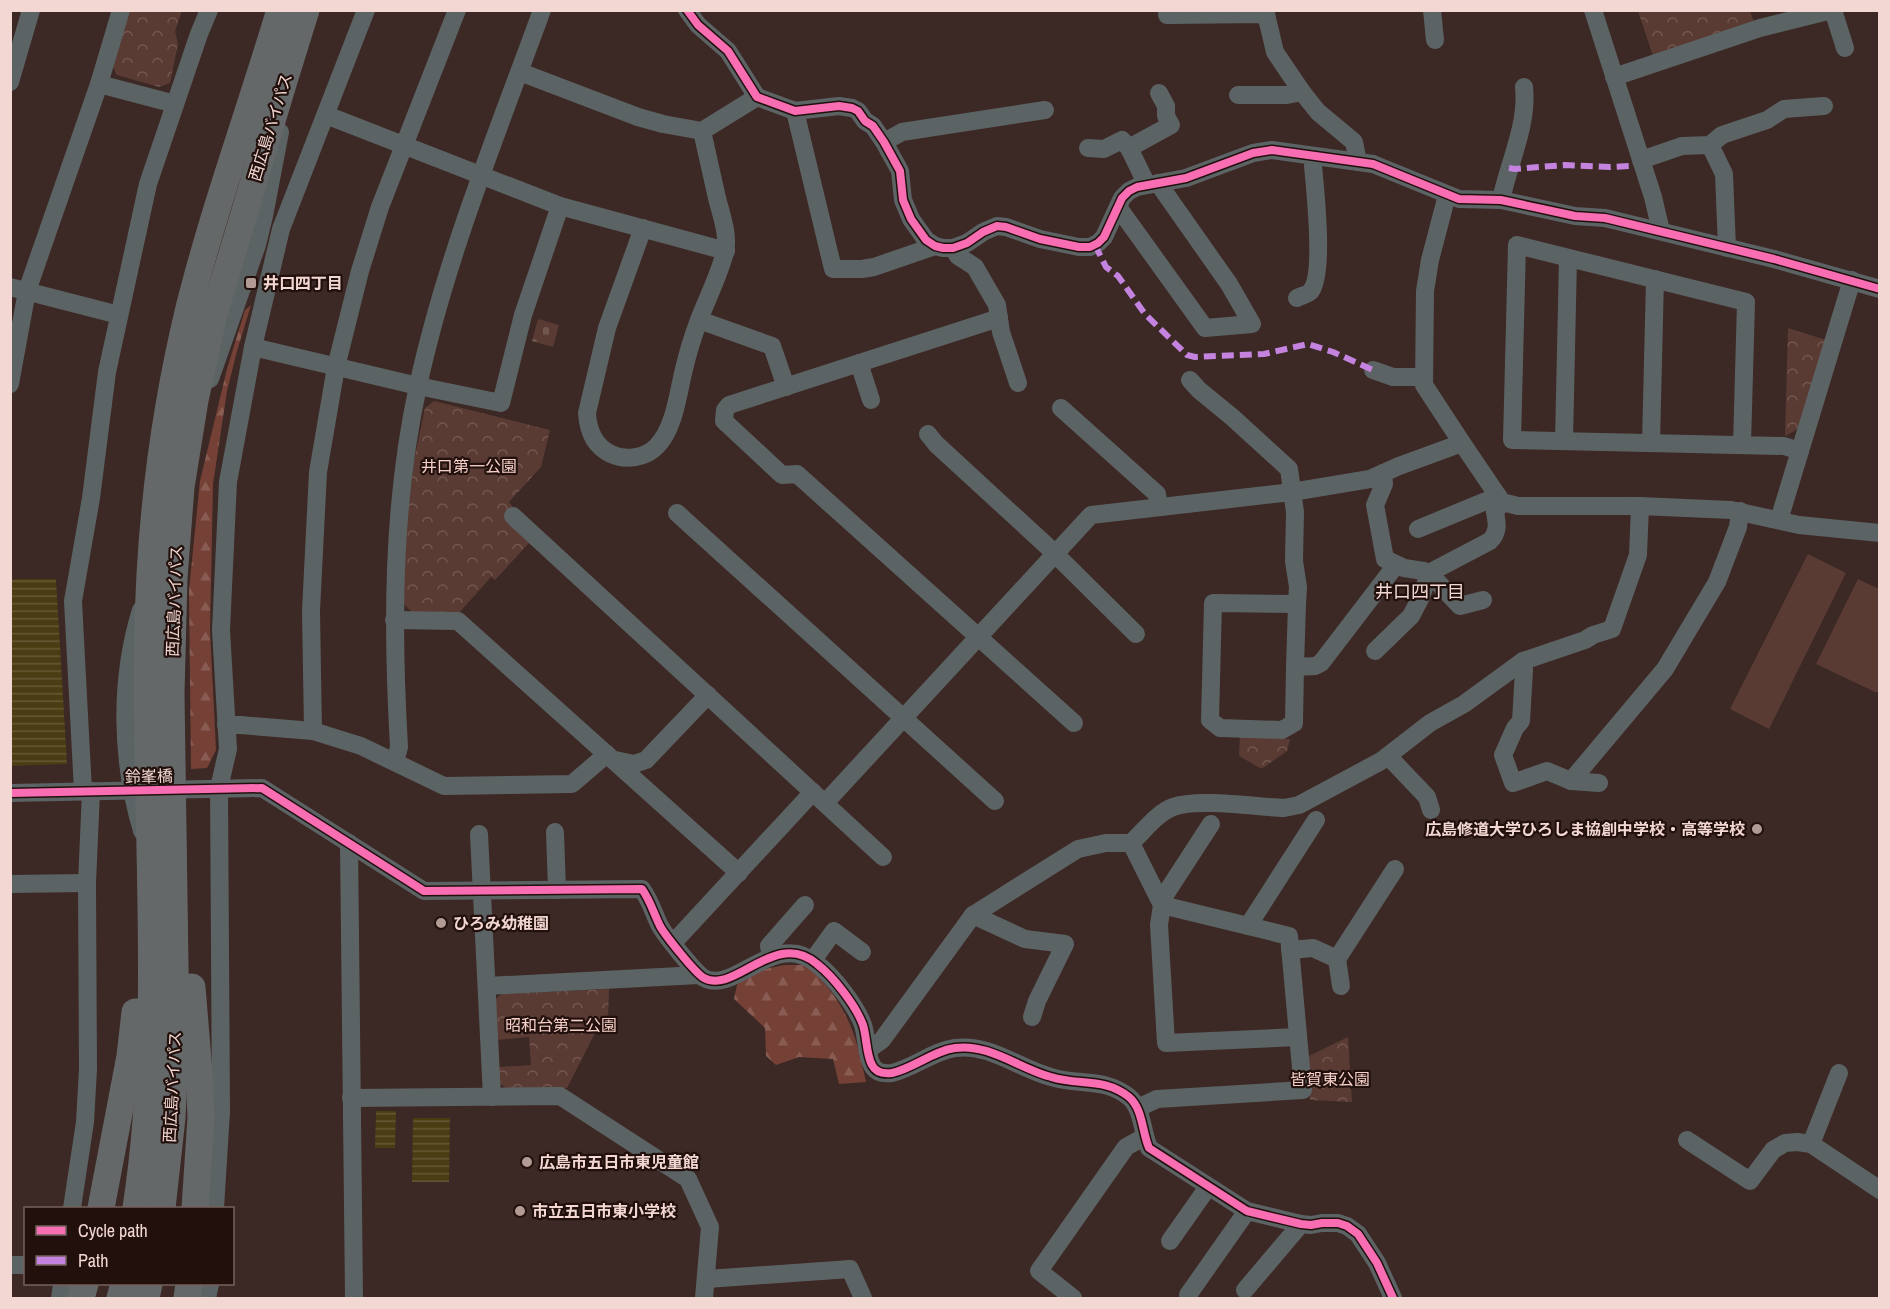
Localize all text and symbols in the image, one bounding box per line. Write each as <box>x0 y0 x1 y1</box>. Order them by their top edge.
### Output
street label: 西広島バイパス <box>243 70 297 184</box>
place label: 井口四丁目 <box>263 272 343 294</box>
marker: 井口四丁目 <box>244 276 258 290</box>
park label: 井口第一公園 <box>421 455 517 477</box>
street label: 西広島バイパス <box>161 545 187 657</box>
district label: 井口四丁目 <box>1375 579 1465 604</box>
street label: 鈴峯橋 <box>125 765 173 787</box>
place label: 広島修道大学ひろしま協創中学校・高等学校 <box>1425 818 1745 840</box>
marker: 広島修道大学ひろしま協創中学校・高等学校 <box>1750 822 1764 836</box>
place label: ひろみ幼稚園 <box>453 912 549 934</box>
marker: ひろみ幼稚園 <box>434 916 448 930</box>
park label: 昭和台第二公園 <box>505 1014 617 1036</box>
street label: 西広島バイパス <box>158 1031 186 1143</box>
park label: 皆賀東公園 <box>1290 1068 1370 1090</box>
place label: 広島市五日市東児童館 <box>539 1151 699 1173</box>
marker: 広島市五日市東児童館 <box>520 1155 534 1169</box>
place label: 市立五日市東小学校 <box>532 1200 676 1222</box>
marker: 市立五日市東小学校 <box>513 1204 527 1218</box>
legend <box>24 1207 234 1285</box>
text: Cycle path <box>78 1218 148 1243</box>
text: Path <box>78 1248 108 1273</box>

